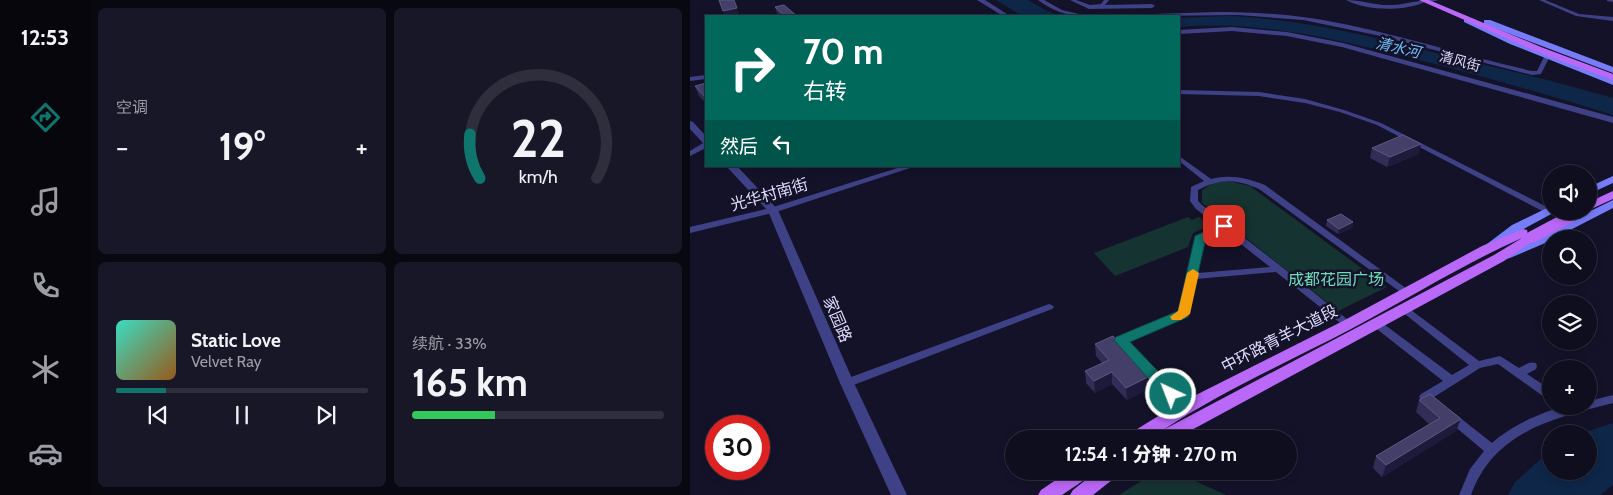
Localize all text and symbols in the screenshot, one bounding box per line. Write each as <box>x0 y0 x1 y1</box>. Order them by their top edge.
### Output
text: 12:53 <box>21 24 69 51</box>
text: 70 m <box>803 30 884 73</box>
water label: 清水河 <box>1374 34 1425 63</box>
icon: right <box>720 35 785 100</box>
street label: 清风街 <box>1437 47 1483 75</box>
text: 右转 <box>803 78 847 105</box>
text: 空调 <box>116 98 148 117</box>
icon: directions <box>28 100 63 135</box>
text: 22 <box>510 107 566 170</box>
text: 19° <box>219 123 265 170</box>
text: − <box>116 130 128 164</box>
text: + <box>356 130 368 164</box>
icon: left <box>768 130 796 158</box>
text: 然后 <box>720 135 758 158</box>
map controls <box>1542 165 1597 480</box>
button: sound <box>1542 165 1597 220</box>
text: km/h <box>518 166 558 187</box>
street label: 光华村南街 <box>728 174 810 215</box>
icon: music <box>28 184 63 219</box>
pin <box>1203 205 1245 247</box>
icon: arrive <box>1210 212 1238 240</box>
button: search <box>1542 230 1597 285</box>
icon: phone <box>28 268 63 303</box>
park label: 成都花园广场 <box>1288 270 1384 289</box>
street label: 家园路 <box>819 293 856 345</box>
button: layers <box>1542 295 1597 350</box>
street label: 中环路青羊大道段 <box>1218 301 1341 376</box>
text: Static Love <box>191 329 281 352</box>
text: 续航 · 33% <box>412 334 487 353</box>
icon: climate <box>28 352 63 387</box>
text: Velvet Ray <box>191 352 262 371</box>
text: 165 km <box>412 359 528 406</box>
button: + <box>1542 360 1597 415</box>
position arrow <box>1144 367 1196 419</box>
icon: previous <box>144 401 172 429</box>
icon: pause <box>228 401 256 429</box>
icon: next <box>312 401 340 429</box>
speed limit sign: 30 <box>705 415 770 480</box>
button: − <box>1542 425 1597 480</box>
icon: car <box>28 436 63 471</box>
text: 12:54 · 1 分钟 · 270 m <box>1065 443 1237 466</box>

